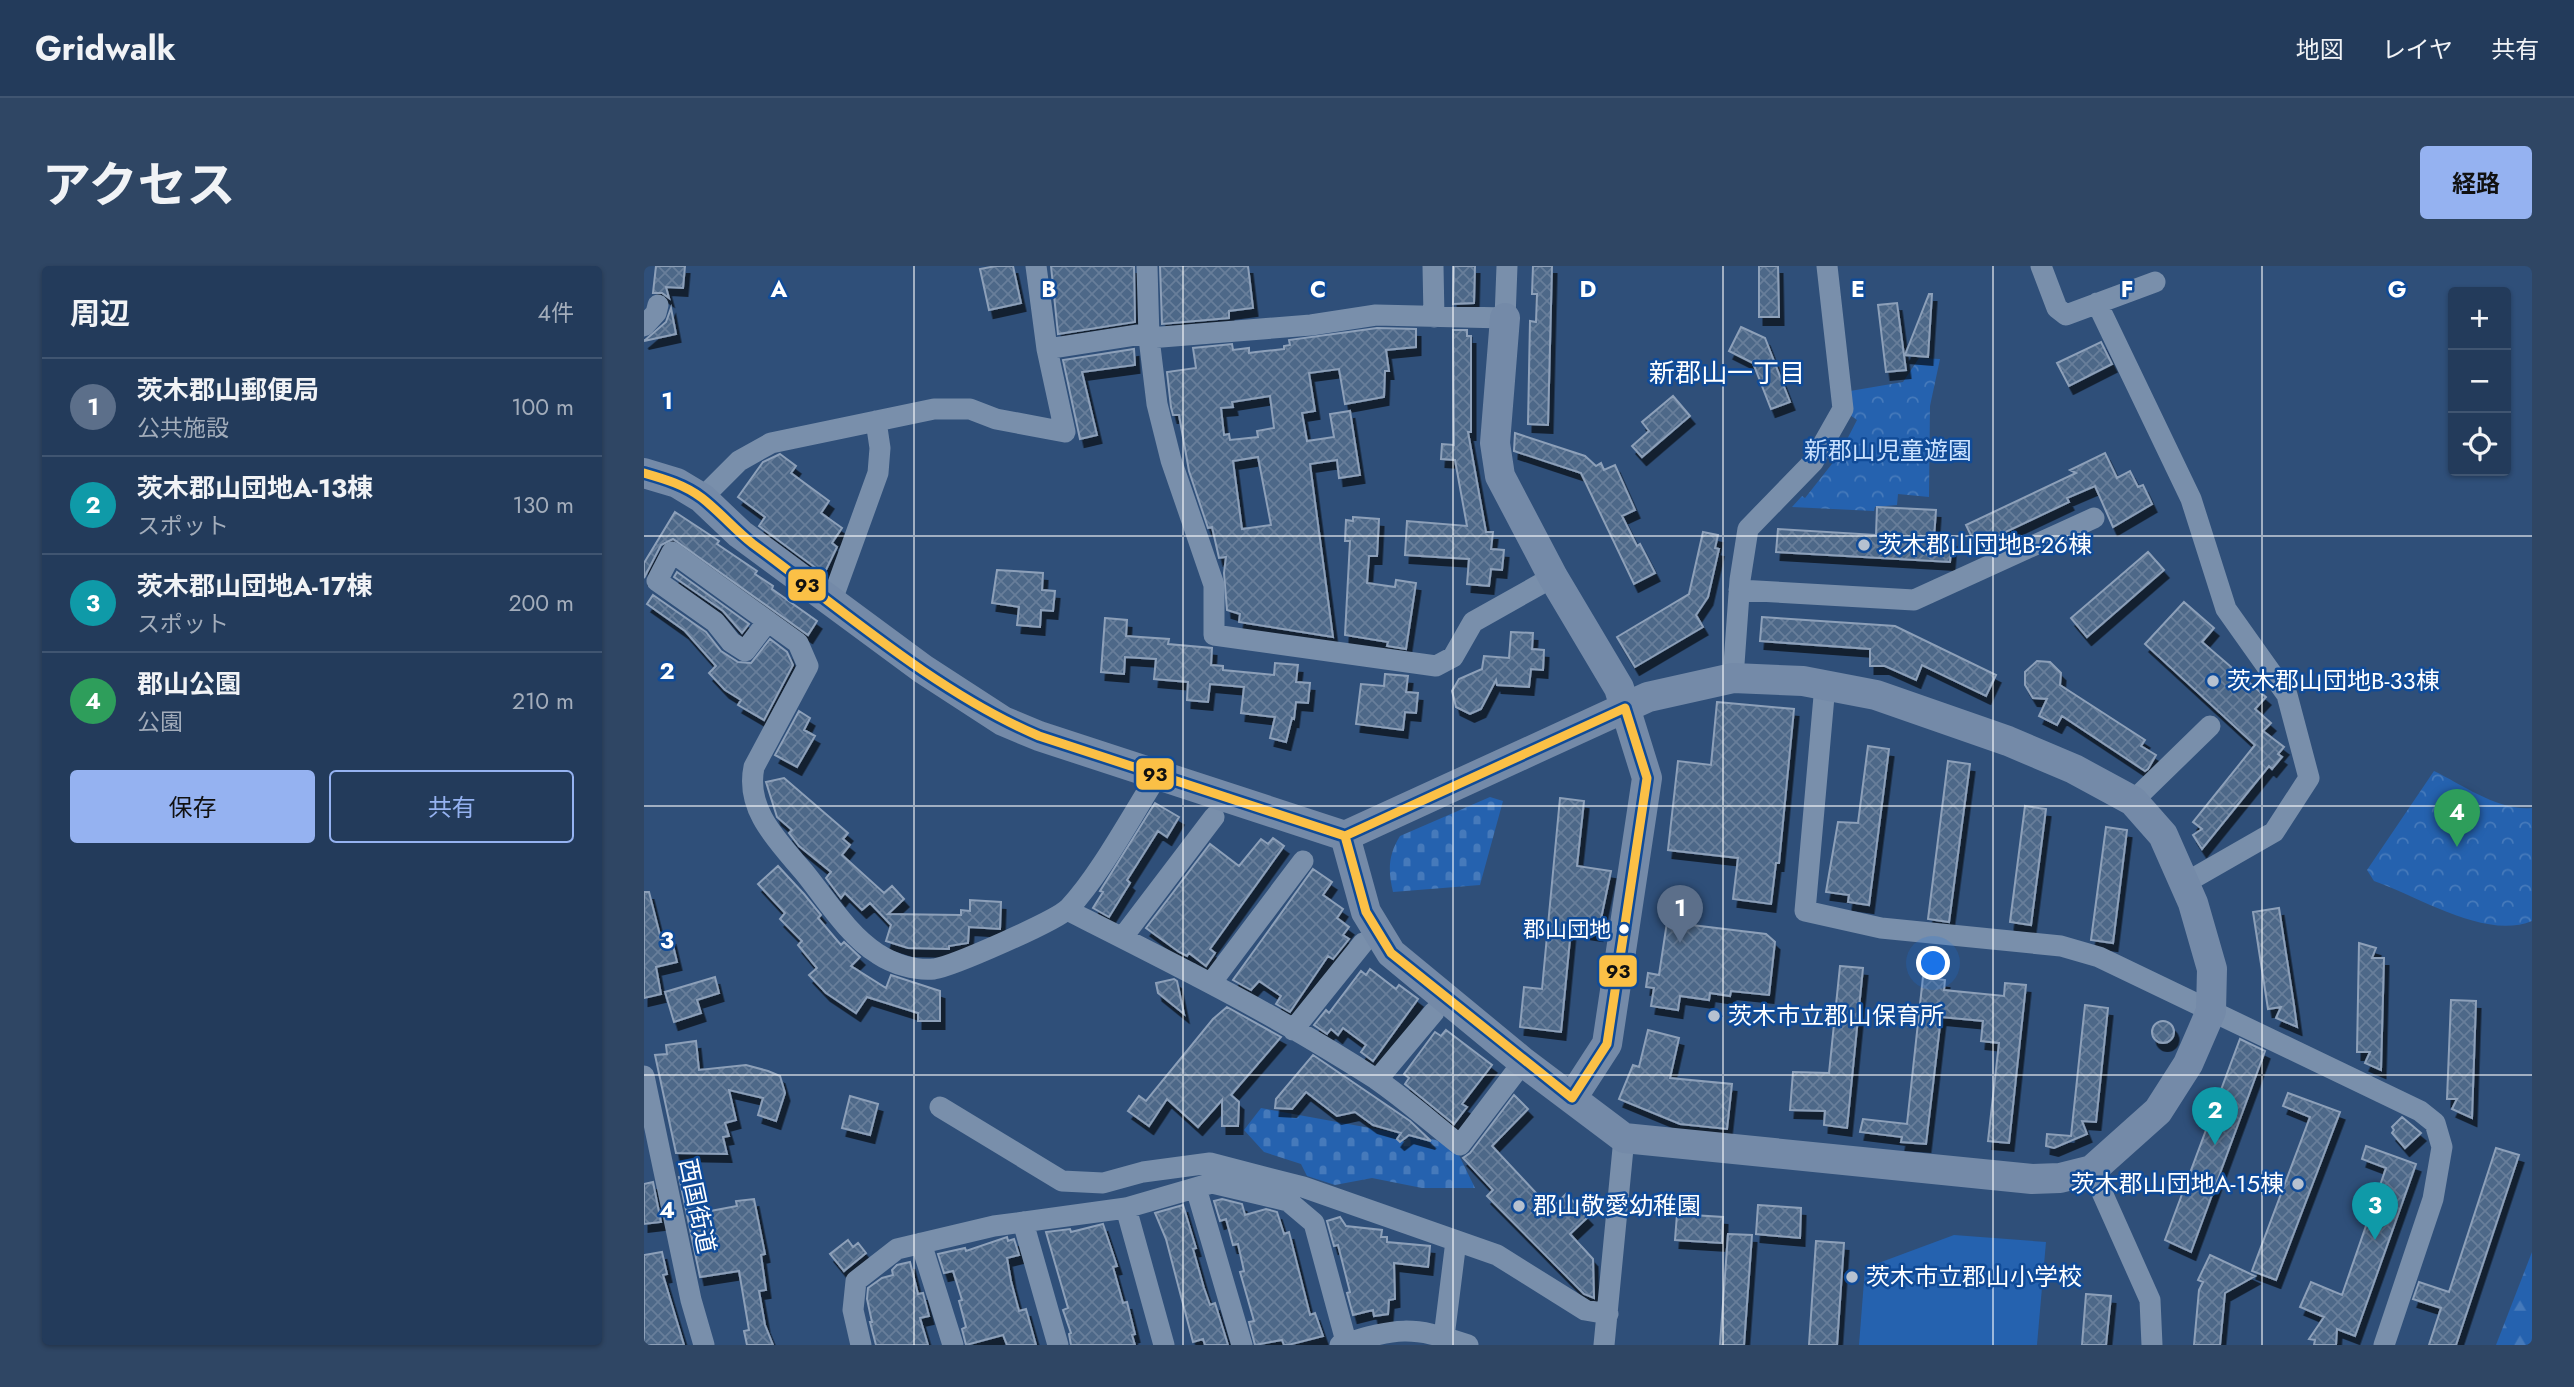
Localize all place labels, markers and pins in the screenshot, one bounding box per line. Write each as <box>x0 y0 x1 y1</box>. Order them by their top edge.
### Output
place label: 茨木郡山団地B-26棟 <box>1878 527 2092 562</box>
marker: 茨木郡山団地B-26棟 <box>1856 537 1872 553</box>
place label: 茨木郡山団地B-33棟 <box>2227 663 2440 698</box>
marker: 茨木郡山団地B-33棟 <box>2205 673 2221 689</box>
pin: 4 <box>2434 789 2480 847</box>
pin: 1 <box>1657 885 1703 943</box>
place label: 郡山団地 <box>1523 913 1611 945</box>
marker: 郡山団地 <box>1617 922 1631 936</box>
place label: 茨木市立郡山保育所 <box>1728 998 1944 1033</box>
marker: 茨木市立郡山保育所 <box>1706 1008 1722 1024</box>
pin: 2 <box>2192 1087 2238 1145</box>
place label: 茨木郡山団地A-15棟 <box>2071 1166 2284 1201</box>
marker: 茨木郡山団地A-15棟 <box>2290 1176 2306 1192</box>
pin: 3 <box>2352 1182 2398 1240</box>
place label: 郡山敬愛幼稚園 <box>1533 1188 1701 1223</box>
marker: 郡山敬愛幼稚園 <box>1511 1198 1527 1214</box>
place label: 茨木市立郡山小学校 <box>1866 1259 2082 1294</box>
marker: 茨木市立郡山小学校 <box>1844 1269 1860 1285</box>

